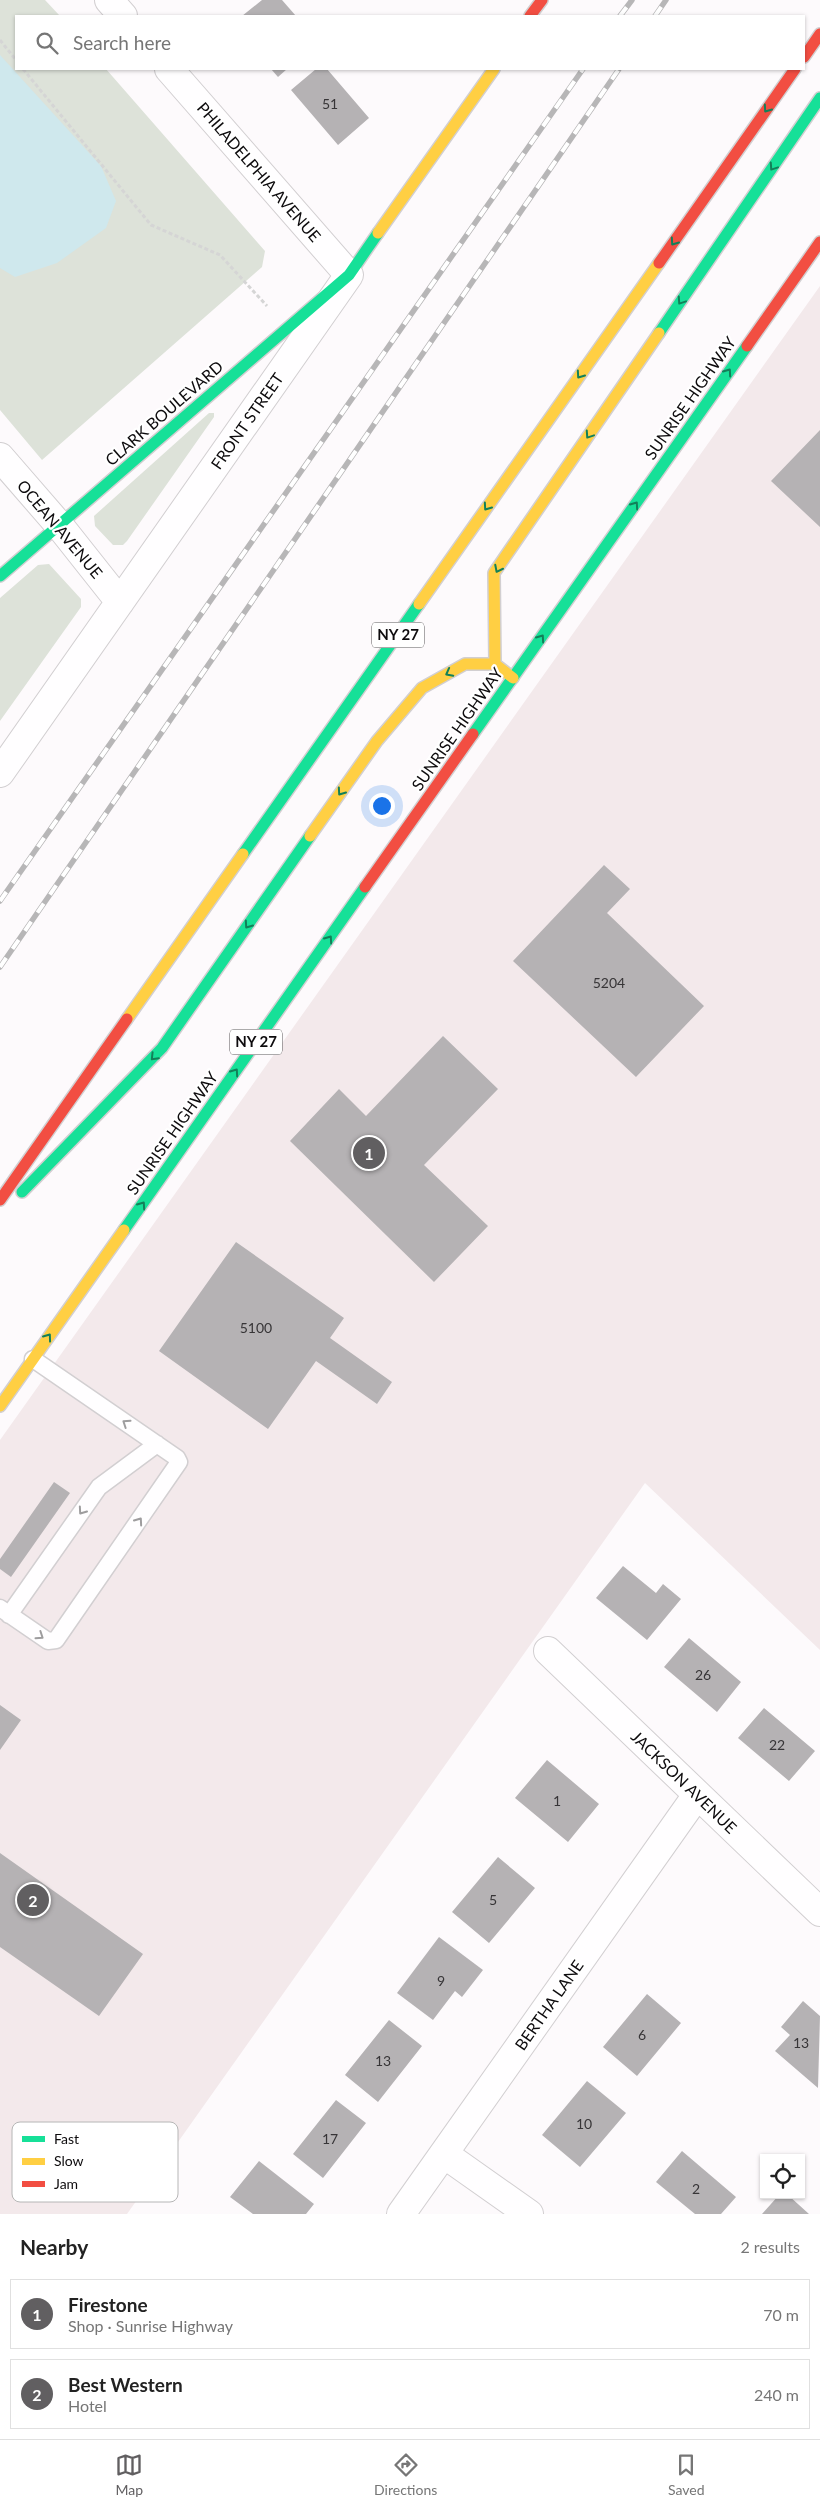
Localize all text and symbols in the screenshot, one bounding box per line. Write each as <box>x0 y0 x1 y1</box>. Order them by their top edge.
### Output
search box <box>15 15 805 70</box>
icon: search <box>33 29 61 57</box>
text: Search here <box>73 31 171 54</box>
house number: 51 <box>322 95 338 112</box>
street label: PHILADELPHIA AVENUE <box>194 98 325 245</box>
one-way arrow <box>764 103 773 112</box>
one-way arrow <box>770 161 779 171</box>
one-way arrow <box>671 236 680 245</box>
one-way arrow <box>678 295 687 305</box>
street label: SUNRISE HIGHWAY <box>640 333 739 463</box>
street label: CLARK BOULEVARD <box>101 356 226 469</box>
street label: FRONT STREET <box>206 368 287 473</box>
one-way arrow <box>722 368 731 378</box>
one-way arrow <box>577 369 587 378</box>
one-way arrow <box>586 429 595 439</box>
street label: OCEAN AVENUE <box>14 476 107 582</box>
one-way arrow <box>629 501 638 511</box>
one-way arrow <box>484 502 493 511</box>
one-way arrow <box>494 564 504 573</box>
road number: NY 27 <box>372 622 424 648</box>
one-way arrow <box>535 634 544 644</box>
street label: SUNRISE HIGHWAY <box>407 664 506 794</box>
one-way arrow <box>445 667 454 677</box>
one-way arrow <box>338 786 347 796</box>
your location <box>369 793 395 819</box>
one-way arrow <box>245 919 254 929</box>
one-way arrow <box>323 935 332 945</box>
house number: 5204 <box>593 974 625 991</box>
road number: NY 27 <box>230 1030 282 1054</box>
one-way arrow <box>151 1051 160 1060</box>
street label: SUNRISE HIGHWAY <box>122 1068 221 1198</box>
one-way arrow <box>229 1068 238 1077</box>
pin: 1 <box>353 1134 385 1172</box>
one-way arrow <box>136 1201 145 1210</box>
house number: 5100 <box>240 1319 272 1336</box>
one-way arrow <box>42 1333 51 1343</box>
one-way arrow <box>122 1420 132 1429</box>
one-way arrow <box>80 1505 88 1514</box>
one-way arrow <box>133 1517 142 1527</box>
one-way arrow <box>35 1630 44 1639</box>
house number: 26 <box>695 1666 711 1683</box>
street label: JACKSON AVENUE <box>628 1727 741 1837</box>
house number: 22 <box>769 1736 785 1753</box>
house number: 1 <box>553 1792 561 1809</box>
pin: 2 <box>17 1881 49 1919</box>
house number: 5 <box>489 1891 497 1908</box>
street label: BERTHA LANE <box>510 1956 587 2053</box>
house number: 9 <box>437 1972 445 1989</box>
house number: 6 <box>638 2026 646 2043</box>
house number: 13 <box>793 2034 809 2051</box>
house number: 13 <box>375 2052 391 2069</box>
house number: 10 <box>576 2115 592 2132</box>
legend <box>12 2122 178 2202</box>
text: Fast <box>54 2130 79 2147</box>
house number: 17 <box>322 2130 338 2147</box>
text: Slow <box>54 2152 84 2169</box>
map controls <box>760 2154 805 2199</box>
button: locate <box>760 2154 805 2199</box>
text: Jam <box>54 2175 78 2192</box>
house number: 2 <box>692 2180 700 2197</box>
text: Nearby <box>20 2234 88 2259</box>
text: 2 results <box>740 2237 800 2256</box>
text: Firestone <box>68 2293 148 2316</box>
text: 1 <box>32 2305 42 2324</box>
text: 70 m <box>763 2305 799 2324</box>
text: Shop · Sunrise Highway <box>68 2316 233 2335</box>
text: Best Western <box>68 2373 183 2396</box>
text: 2 <box>32 2385 42 2404</box>
text: 240 m <box>754 2385 799 2404</box>
text: Hotel <box>68 2396 107 2415</box>
tab: Map <box>115 2451 143 2498</box>
tab: Directions <box>374 2451 437 2498</box>
tab: Saved <box>668 2451 705 2498</box>

